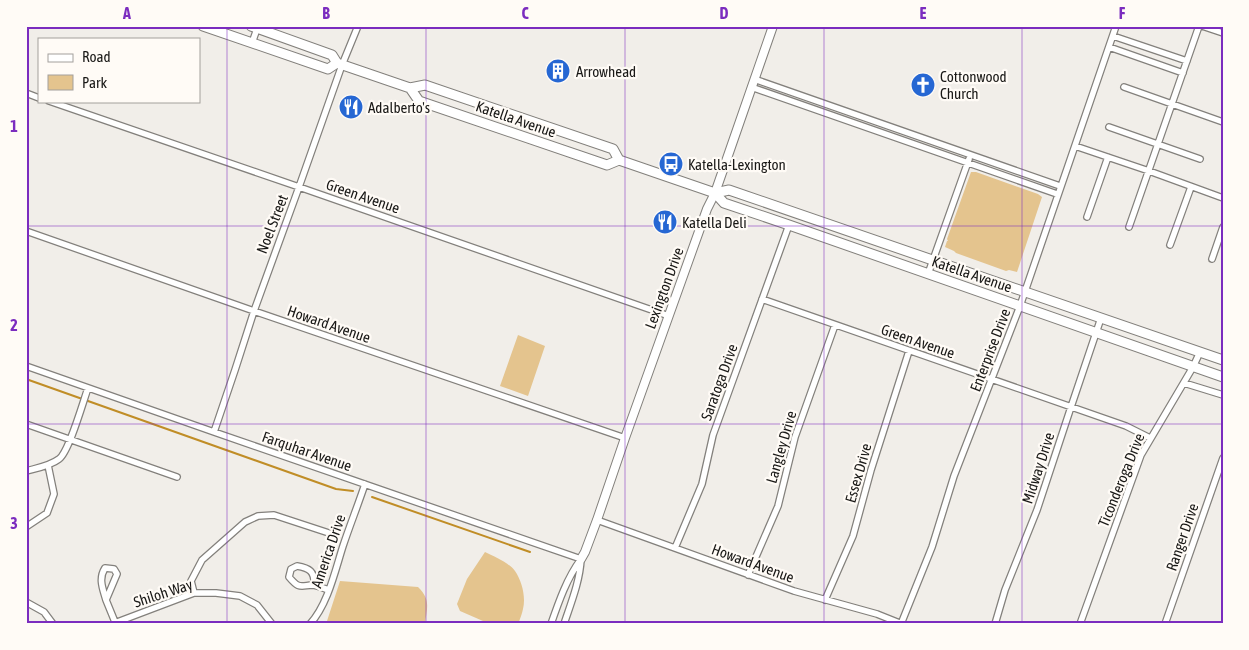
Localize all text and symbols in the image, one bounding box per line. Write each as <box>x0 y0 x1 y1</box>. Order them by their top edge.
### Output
text: A <box>122 4 131 22</box>
text: B <box>322 4 330 22</box>
text: C <box>521 4 529 22</box>
text: D <box>720 4 729 22</box>
text: E <box>920 4 927 22</box>
text: F <box>1119 4 1126 22</box>
legend <box>38 38 200 102</box>
text: Road <box>82 48 111 65</box>
building icon: Arrowhead <box>545 58 571 84</box>
place label: Arrowhead <box>576 63 636 80</box>
place label: Cottonwood Church <box>940 68 1007 102</box>
church icon: Cottonwood Church <box>910 72 936 98</box>
text: Park <box>82 74 107 91</box>
restaurant icon: Adalberto's <box>338 94 364 120</box>
street label: Katella Avenue <box>474 97 558 141</box>
place label: Adalberto's <box>368 99 430 116</box>
text: 1 <box>10 117 18 135</box>
bus stop icon: Katella-Lexington <box>658 151 684 177</box>
place label: Katella-Lexington <box>688 156 786 173</box>
street label: Green Avenue <box>324 175 402 217</box>
street label: Noel Street <box>253 192 291 256</box>
restaurant icon: Katella Deli <box>652 209 678 235</box>
place label: Katella Deli <box>682 214 747 231</box>
street label: Lexington Drive <box>641 245 687 331</box>
street label: Katella Avenue <box>930 252 1014 296</box>
street label: Howard Avenue <box>285 302 373 346</box>
street label: Enterprise Drive <box>966 306 1014 394</box>
text: 2 <box>10 316 18 334</box>
street label: Green Avenue <box>879 320 957 362</box>
street label: Saratoga Drive <box>697 341 741 422</box>
street label: Langley Drive <box>763 409 799 485</box>
street label: Farquhar Avenue <box>260 428 354 474</box>
street label: Midway Drive <box>1019 430 1058 506</box>
street label: Ticonderoga Drive <box>1095 431 1148 529</box>
street label: Essex Drive <box>841 441 875 505</box>
street label: Ranger Drive <box>1163 501 1202 573</box>
street label: America Drive <box>308 512 349 590</box>
text: 3 <box>10 514 18 532</box>
street label: Howard Avenue <box>709 540 797 586</box>
street label: Shiloh Way <box>131 576 195 610</box>

